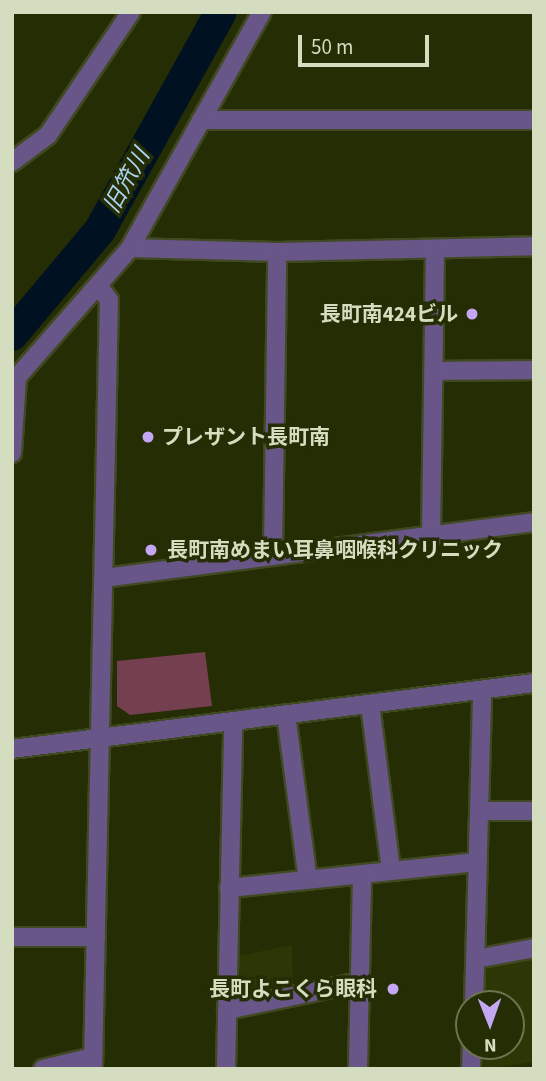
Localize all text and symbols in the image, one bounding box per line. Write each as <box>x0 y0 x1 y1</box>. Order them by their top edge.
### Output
scale bar <box>301 21 432 65</box>
text: 50 m <box>311 32 353 62</box>
water label: 旧笊川 <box>98 144 156 218</box>
place label: 長町南424ビル <box>320 301 458 327</box>
marker: 長町南424ビル <box>464 306 480 322</box>
place label: プレザント長町南 <box>162 424 330 450</box>
marker: プレザント長町南 <box>140 429 156 445</box>
place label: 長町南めまい耳鼻咽喉科クリニック <box>167 537 503 563</box>
marker: 長町南めまい耳鼻咽喉科クリニック <box>141 540 161 560</box>
place label: 長町よこくら眼科 <box>209 976 377 1002</box>
marker: 長町よこくら眼科 <box>383 979 403 999</box>
north arrow <box>455 990 525 1060</box>
text: N <box>484 1031 497 1058</box>

